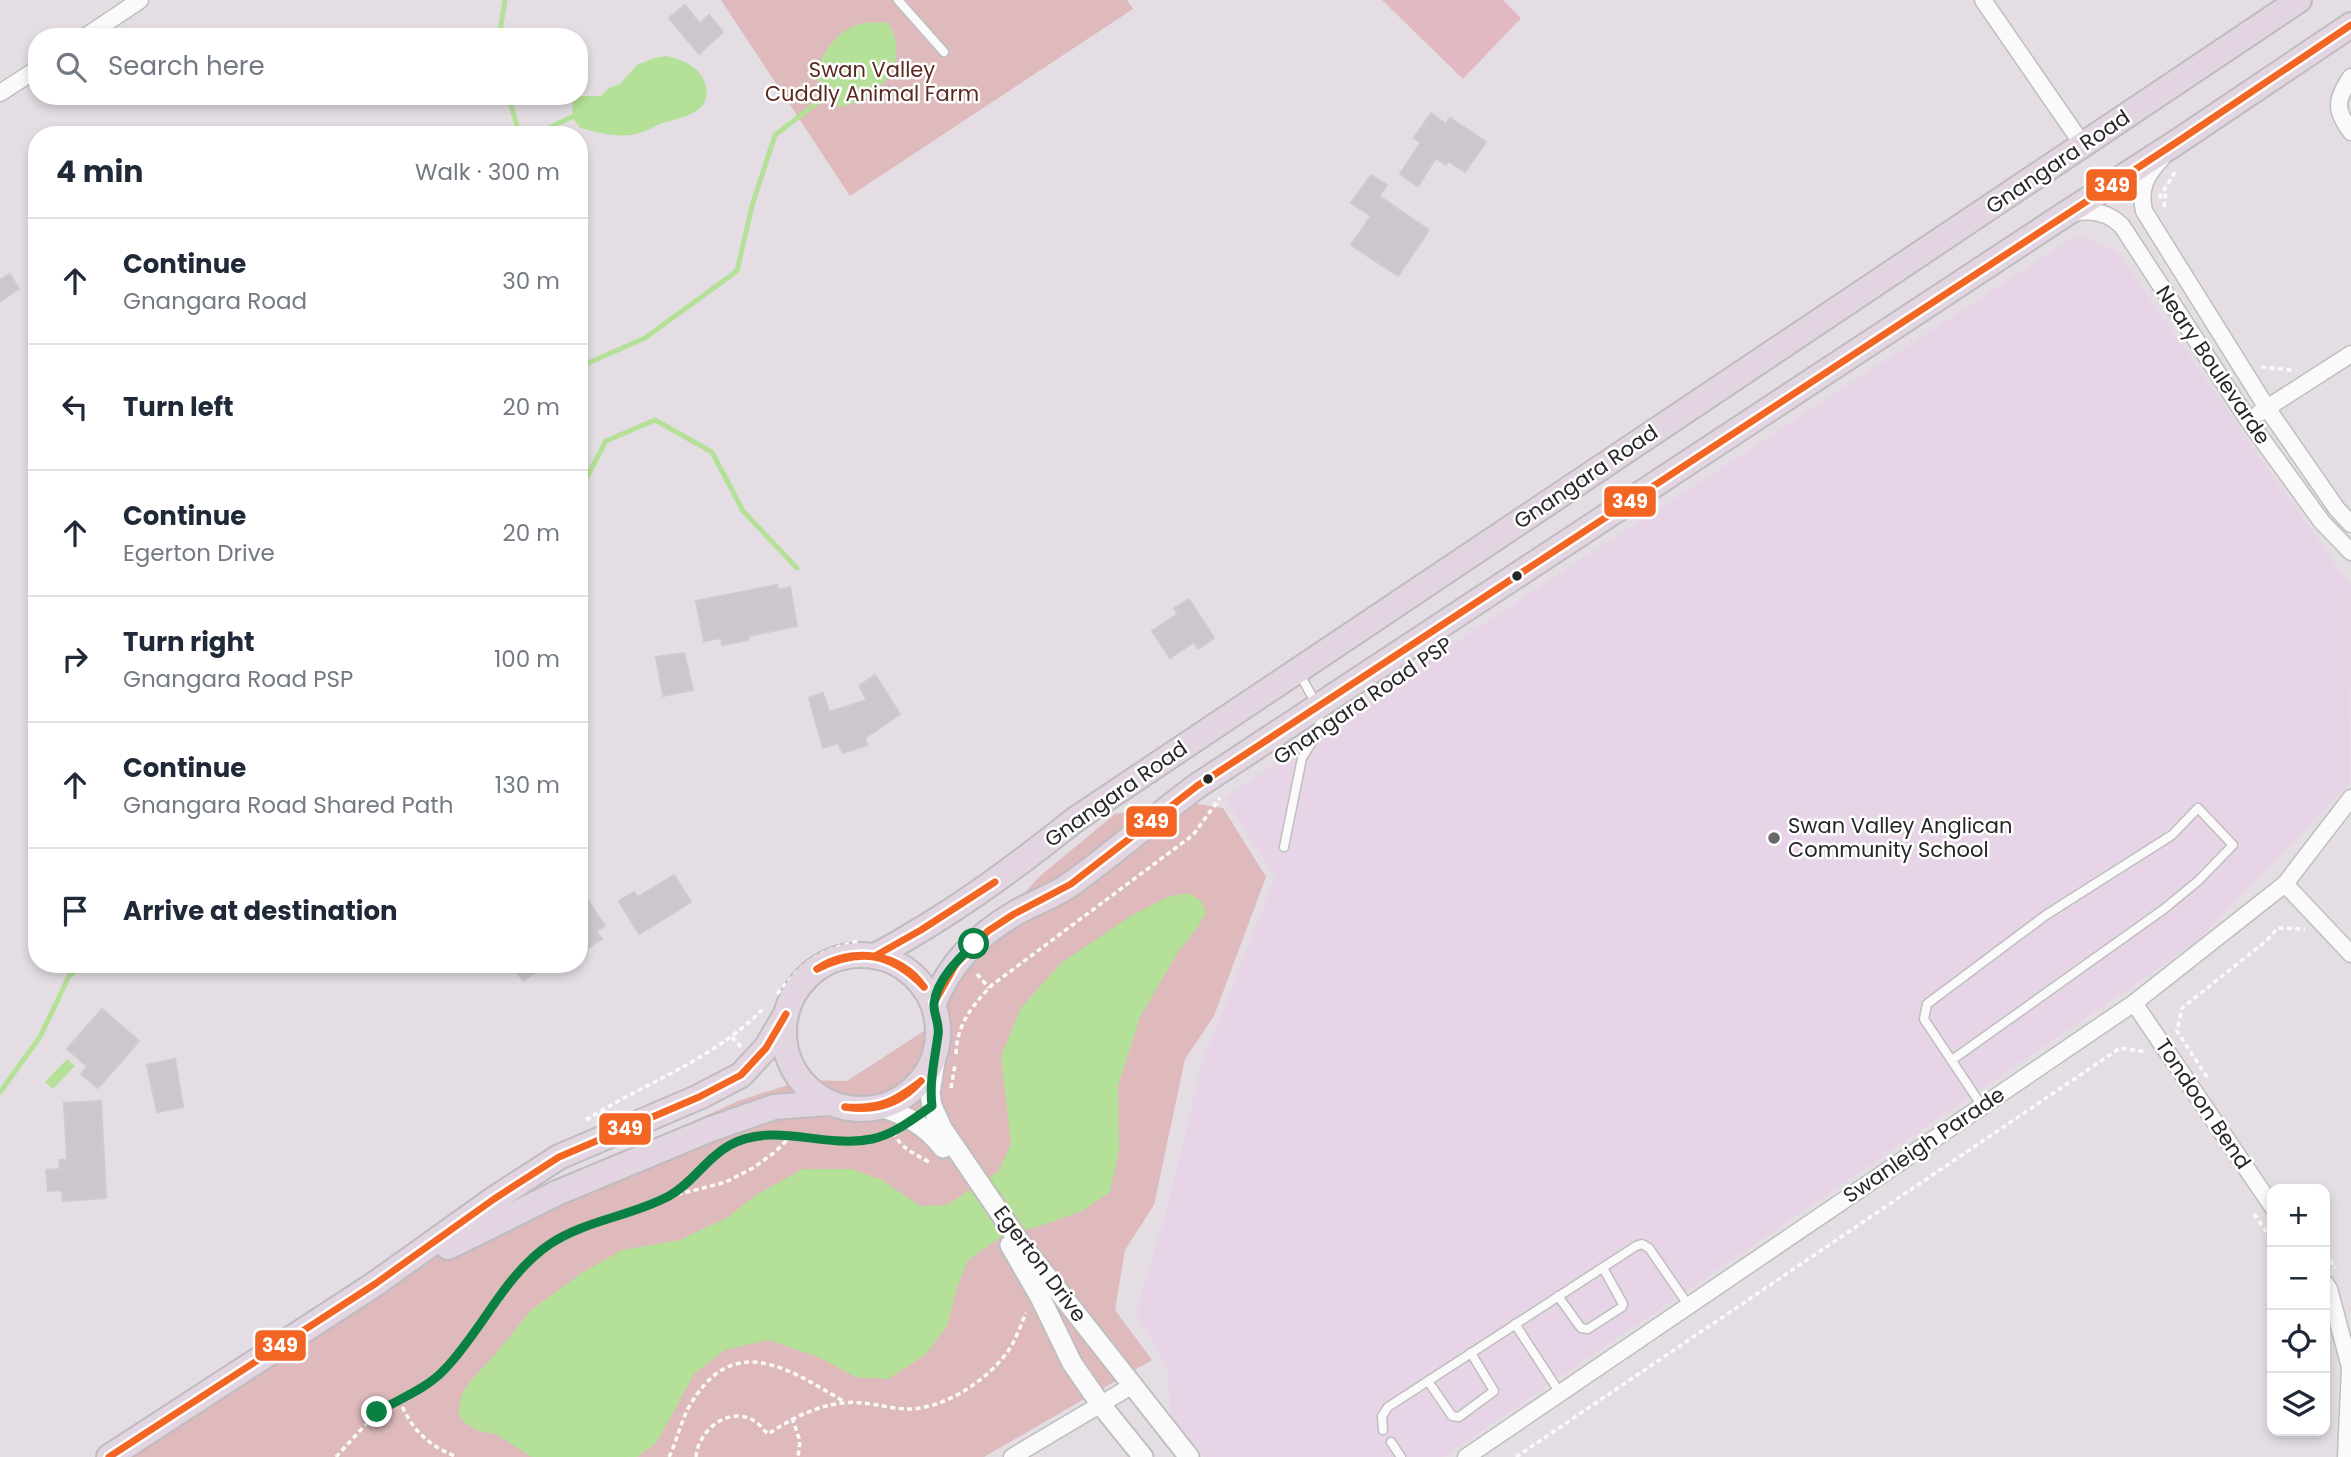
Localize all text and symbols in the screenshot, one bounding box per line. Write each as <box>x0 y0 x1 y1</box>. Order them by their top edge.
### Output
search box <box>28 28 588 105</box>
icon: search <box>52 48 90 86</box>
text: Search here <box>108 48 265 84</box>
park label: Swan Valley Cuddly Animal Farm <box>765 55 979 108</box>
street label: Gnangara Road <box>1980 103 2135 221</box>
text: 4 min <box>56 150 144 193</box>
text: Walk · 300 m <box>415 156 560 188</box>
line badge: 349 <box>2085 168 2138 202</box>
text: 349 <box>2094 172 2130 199</box>
text: Continue <box>123 246 246 282</box>
icon: ahead <box>56 262 94 300</box>
text: 30 m <box>502 265 560 297</box>
street label: Neary Boulevarde <box>2149 279 2278 450</box>
text: Gnangara Road <box>123 285 307 317</box>
icon: left <box>56 388 94 426</box>
text: Turn left <box>123 389 234 425</box>
text: 20 m <box>502 391 560 423</box>
street label: Gnangara Road <box>1508 418 1663 536</box>
line badge: 349 <box>1603 485 1657 518</box>
text: 349 <box>1612 488 1648 515</box>
text: Continue <box>123 498 246 534</box>
icon: ahead <box>56 514 94 552</box>
text: 20 m <box>502 517 560 549</box>
text: Egerton Drive <box>123 537 275 569</box>
unlabelled marker <box>1510 569 1524 583</box>
text: Turn right <box>123 624 255 660</box>
street label: Gnangara Road PSP <box>1267 630 1458 771</box>
icon: right <box>56 640 94 678</box>
text: 100 m <box>494 643 560 675</box>
text: Gnangara Road PSP <box>123 663 353 695</box>
street label: Gnangara Road <box>1039 734 1193 854</box>
text: Continue <box>123 750 246 786</box>
icon: ahead <box>56 766 94 804</box>
text: 130 m <box>495 769 560 801</box>
unlabelled marker <box>1201 772 1215 786</box>
text: Gnangara Road Shared Path <box>123 789 453 821</box>
line badge: 349 <box>1125 805 1178 838</box>
text: 349 <box>1133 808 1169 835</box>
place label: Swan Valley Anglican Community School <box>1788 811 2012 864</box>
marker: Swan Valley Anglican Community School <box>1766 830 1782 846</box>
icon: arrive <box>56 892 94 930</box>
text: Arrive at destination <box>123 893 398 929</box>
route start <box>958 928 989 959</box>
street label: Tondoon Bend <box>2149 1033 2258 1175</box>
street label: Swanleigh Parade <box>1837 1080 2010 1210</box>
line badge: 349 <box>598 1112 652 1146</box>
text: 349 <box>607 1115 643 1142</box>
map controls <box>2267 1184 2330 1436</box>
button: + <box>2267 1184 2330 1247</box>
street label: Egerton Drive <box>987 1200 1094 1328</box>
button: − <box>2267 1247 2330 1310</box>
button: locate <box>2267 1310 2330 1373</box>
line badge: 349 <box>254 1329 307 1362</box>
text: 349 <box>262 1332 298 1359</box>
button: layers <box>2267 1373 2330 1436</box>
route end <box>361 1396 392 1427</box>

